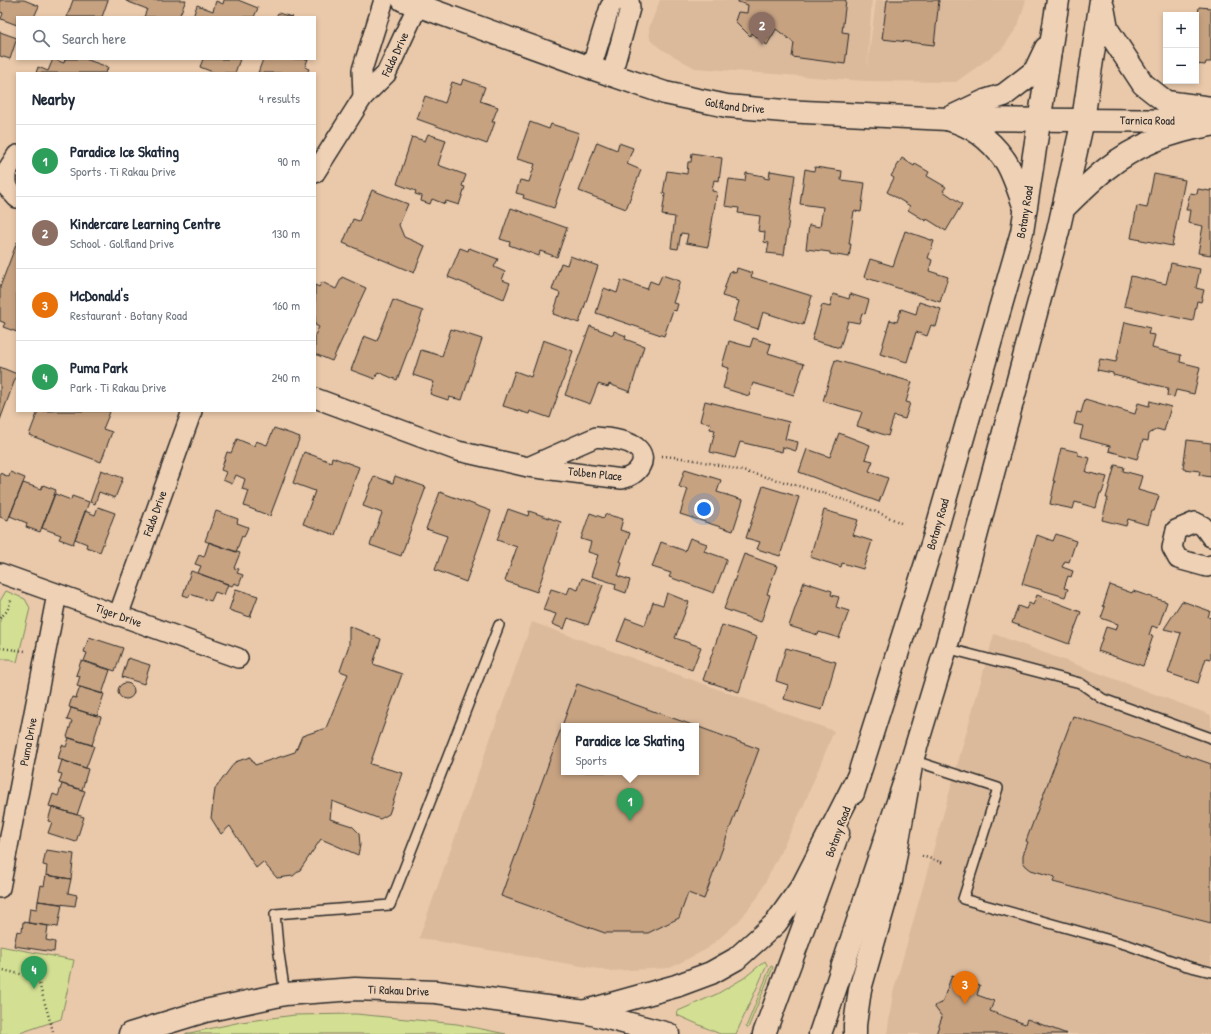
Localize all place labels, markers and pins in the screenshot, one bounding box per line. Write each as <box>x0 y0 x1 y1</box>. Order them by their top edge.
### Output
pin: 2 <box>749 12 775 45</box>
pin: 1 <box>617 788 643 821</box>
pin: 4 <box>21 956 47 989</box>
pin: 3 <box>952 971 978 1004</box>

